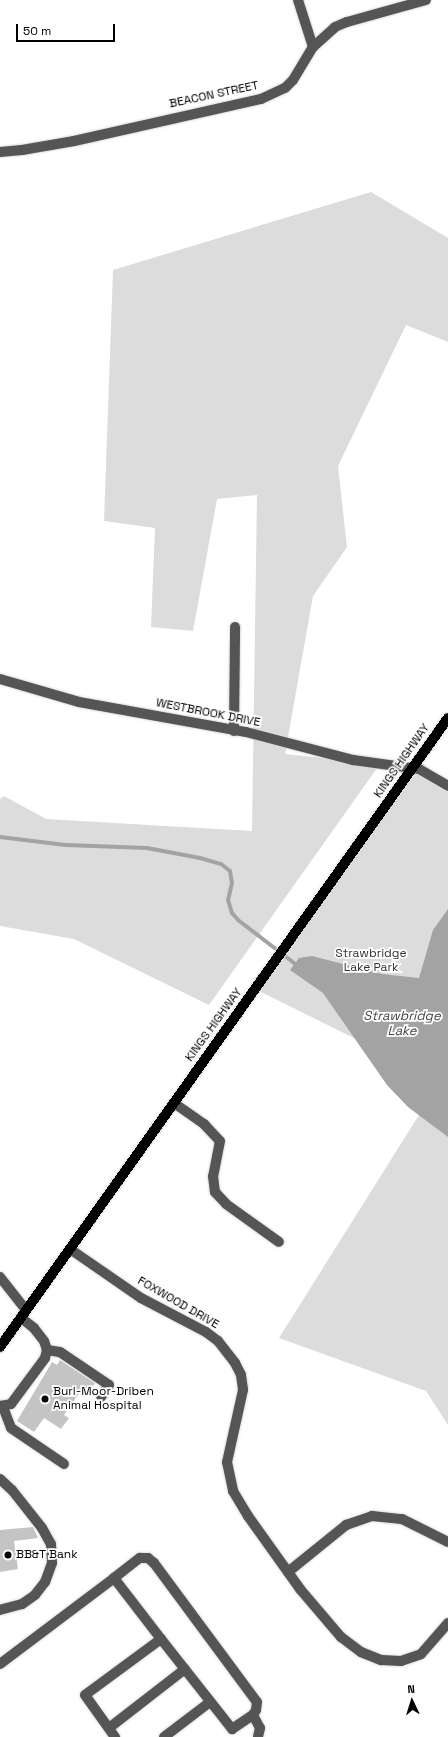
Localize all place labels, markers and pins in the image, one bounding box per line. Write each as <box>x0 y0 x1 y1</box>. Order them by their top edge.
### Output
place label: Burl-Moor-Driben Animal Hospital <box>53 1385 154 1413</box>
marker: Burl-Moor-Driben Animal Hospital <box>40 1394 50 1404</box>
place label: BB&T Bank <box>16 1548 78 1562</box>
marker: BB&T Bank <box>3 1550 13 1560</box>

